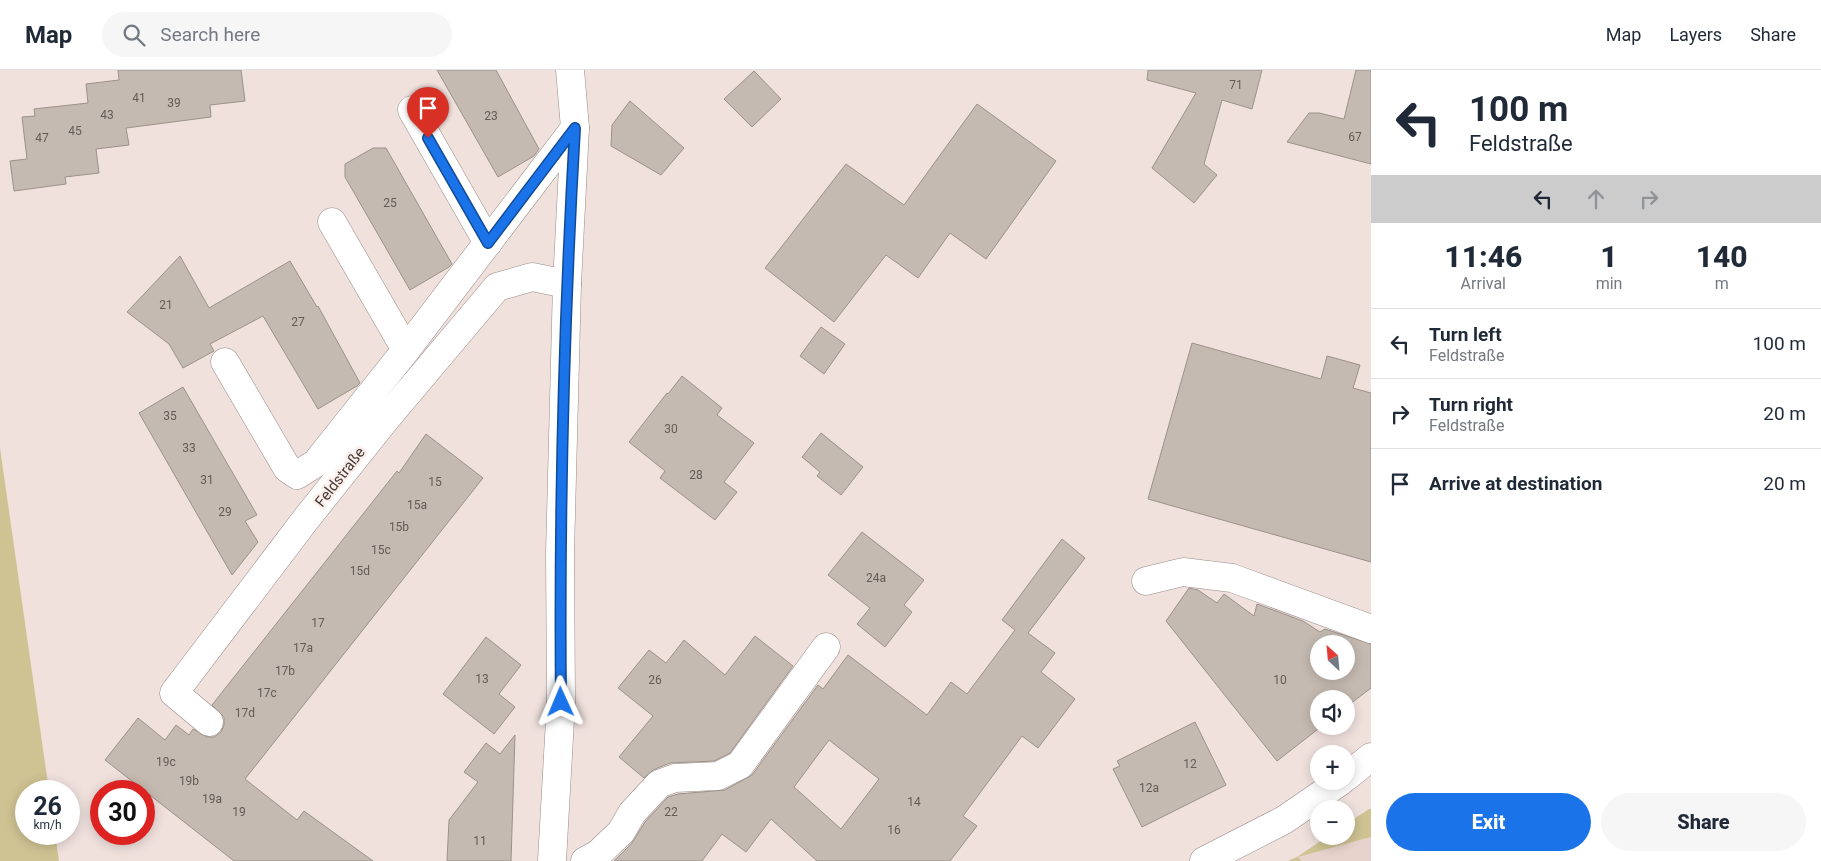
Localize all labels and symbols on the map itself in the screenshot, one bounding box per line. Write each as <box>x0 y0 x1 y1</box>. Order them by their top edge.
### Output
house number: 71 <box>1229 78 1243 92</box>
pin <box>407 87 449 138</box>
house number: 41 <box>132 91 146 105</box>
house number: 39 <box>167 96 181 110</box>
house number: 43 <box>100 108 114 122</box>
house number: 23 <box>484 109 498 123</box>
house number: 45 <box>68 124 82 138</box>
house number: 67 <box>1348 130 1362 144</box>
house number: 47 <box>35 131 49 145</box>
house number: 25 <box>383 196 397 210</box>
house number: 21 <box>159 298 173 312</box>
house number: 27 <box>291 315 305 329</box>
house number: 35 <box>163 409 177 423</box>
house number: 30 <box>664 422 678 436</box>
house number: 33 <box>182 441 196 455</box>
street label: Feldstraße <box>311 444 369 510</box>
house number: 28 <box>689 468 703 482</box>
house number: 31 <box>200 473 214 487</box>
house number: 15 <box>428 475 442 489</box>
house number: 15a <box>407 498 427 512</box>
house number: 29 <box>218 505 232 519</box>
house number: 15b <box>389 520 409 534</box>
house number: 15c <box>371 543 391 557</box>
house number: 15d <box>350 564 370 578</box>
house number: 24a <box>866 571 886 585</box>
house number: 17 <box>311 616 325 630</box>
north arrow <box>1310 635 1355 680</box>
house number: 17a <box>293 641 313 655</box>
house number: 17b <box>275 664 295 678</box>
house number: 13 <box>475 672 489 686</box>
house number: 26 <box>648 673 662 687</box>
house number: 10 <box>1273 673 1287 687</box>
position arrow <box>534 675 586 727</box>
house number: 17c <box>257 686 277 700</box>
house number: 17d <box>235 706 255 720</box>
house number: 19c <box>156 755 176 769</box>
house number: 12 <box>1183 757 1197 771</box>
house number: 19b <box>179 774 199 788</box>
speed limit sign: 30 <box>90 780 155 845</box>
house number: 12a <box>1139 781 1159 795</box>
house number: 19a <box>202 792 222 806</box>
house number: 14 <box>907 795 921 809</box>
house number: 19 <box>232 805 246 819</box>
house number: 22 <box>664 805 678 819</box>
house number: 16 <box>887 823 901 837</box>
house number: 11 <box>473 834 487 848</box>

